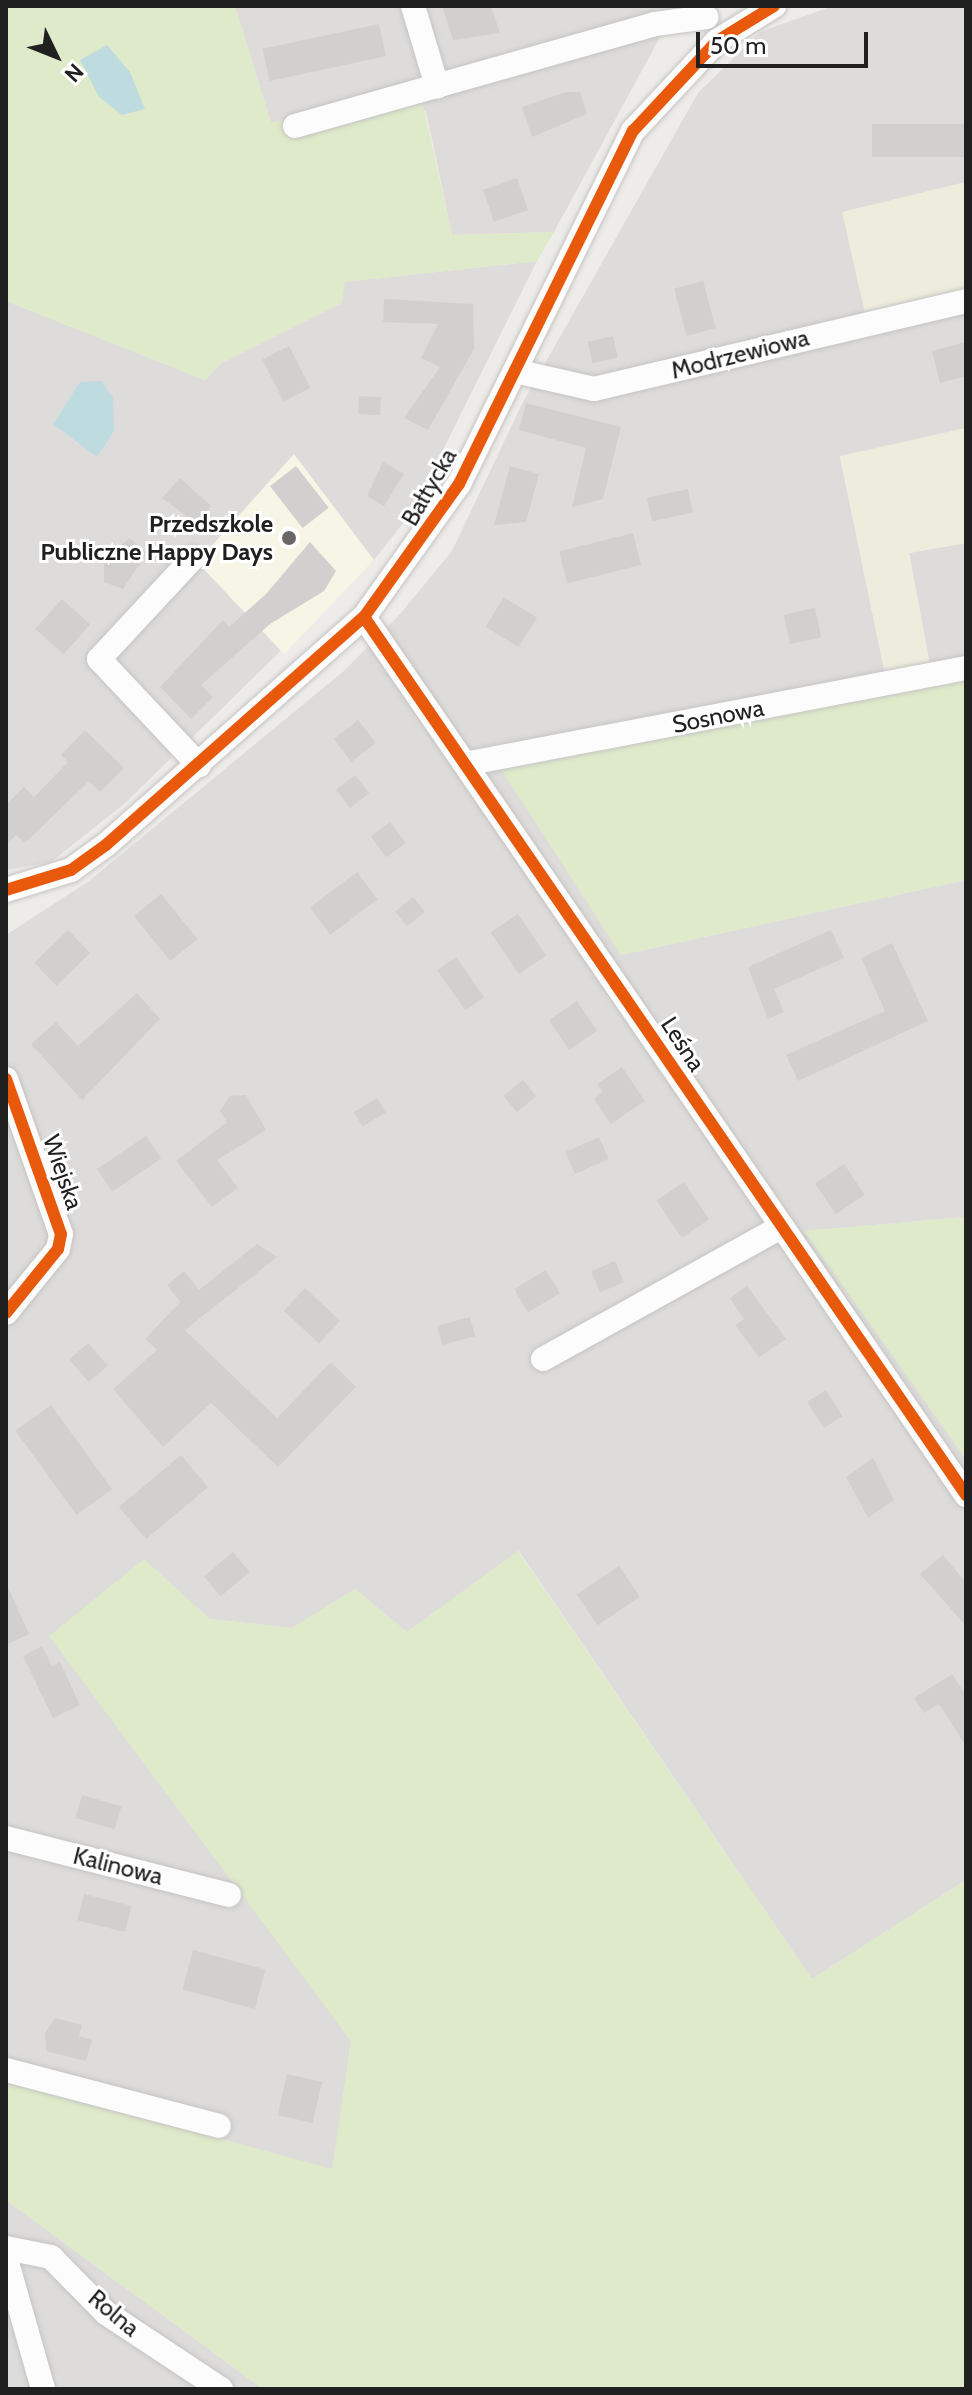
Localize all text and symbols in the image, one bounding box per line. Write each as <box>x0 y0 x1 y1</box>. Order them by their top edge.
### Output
north arrow <box>16 16 96 96</box>
scale bar <box>700 16 872 66</box>
text: 50 m <box>710 31 766 60</box>
text: N <box>59 58 89 88</box>
street label: Modrzewiowa <box>668 323 812 385</box>
street label: Bałtycka <box>395 443 463 531</box>
place label: Przedszkole Publiczne Happy Days <box>40 510 273 566</box>
marker: Przedszkole Publiczne Happy Days <box>280 529 298 547</box>
street label: Sosnowa <box>670 693 766 739</box>
street label: Leśna <box>655 1011 711 1077</box>
street label: Wiejska <box>37 1131 89 1213</box>
street label: Kalinowa <box>70 1841 166 1891</box>
street label: Rolna <box>83 2283 145 2343</box>

